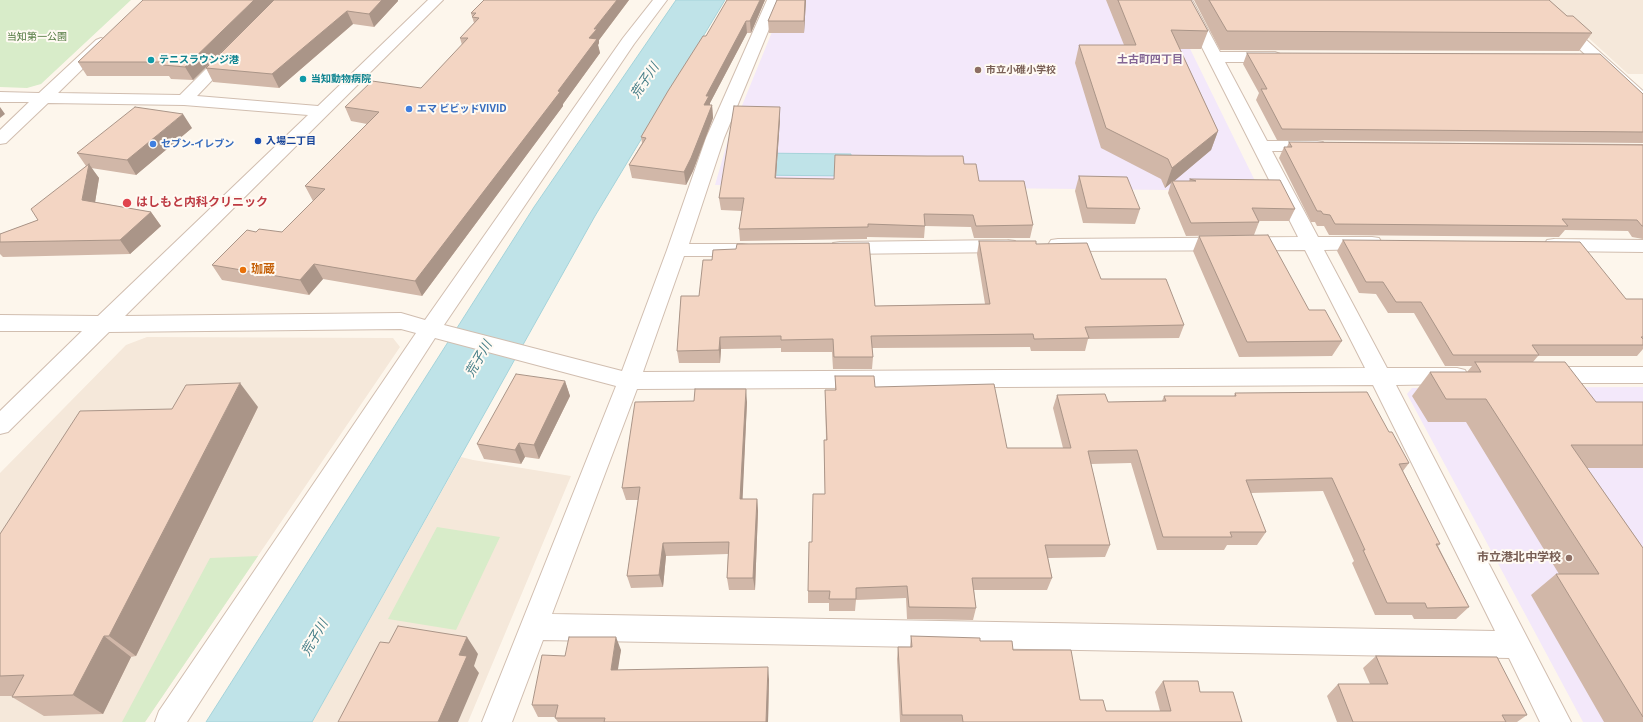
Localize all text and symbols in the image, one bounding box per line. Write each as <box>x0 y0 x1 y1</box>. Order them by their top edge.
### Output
park label: 当知第一公園 <box>7 31 67 43</box>
district label: 土古町四丁目 <box>1117 53 1183 67</box>
place label: テニスラウンジ港 <box>159 54 239 66</box>
marker: テニスラウンジ港 <box>146 55 156 65</box>
water label: 荒子川 <box>628 60 662 102</box>
place label: 市立小碓小学校 <box>986 64 1056 76</box>
marker: 市立小碓小学校 <box>973 65 983 75</box>
place label: 当知動物病院 <box>311 73 371 85</box>
marker: 当知動物病院 <box>298 74 308 84</box>
place label: エマ ビビッドVIVID <box>417 103 507 115</box>
marker: エマ ビビッドVIVID <box>404 104 414 114</box>
place label: 入場二丁目 <box>266 135 316 147</box>
marker: 入場二丁目 <box>253 136 263 146</box>
place label: セブン-イレブン <box>161 138 234 150</box>
marker: セブン-イレブン <box>148 139 158 149</box>
place label: はしもと内科クリニック <box>136 196 268 210</box>
marker: はしもと内科クリニック <box>121 197 133 209</box>
place label: 珈蔵 <box>251 263 275 277</box>
marker: 珈蔵 <box>238 265 248 275</box>
water label: 荒子川 <box>462 338 496 380</box>
place label: 市立港北中学校 <box>1477 551 1561 565</box>
marker: 市立港北中学校 <box>1564 553 1574 563</box>
water label: 荒子川 <box>298 617 332 659</box>

